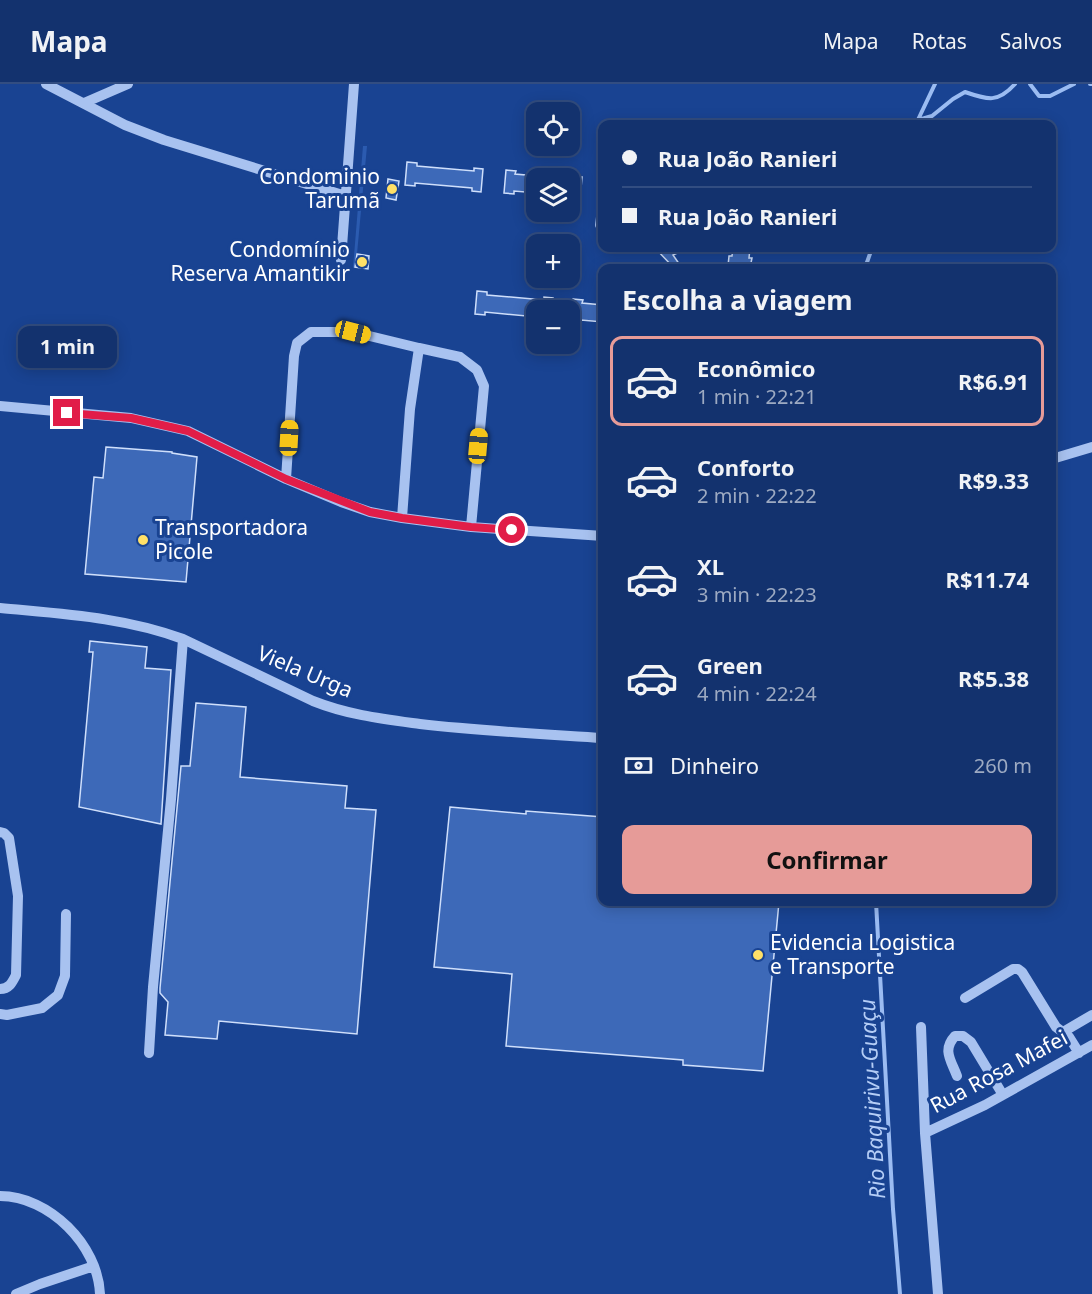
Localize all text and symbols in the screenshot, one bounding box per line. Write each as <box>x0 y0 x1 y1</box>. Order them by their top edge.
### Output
text: Mapa <box>30 22 108 60</box>
text: Mapa <box>823 27 879 55</box>
text: Rotas <box>912 27 967 55</box>
text: Salvos <box>1000 27 1062 55</box>
map controls <box>526 102 580 354</box>
button: locate <box>526 102 580 156</box>
text: Rua João Ranieri <box>658 143 837 173</box>
place label: Condominio Tarumã <box>259 162 380 214</box>
button: layers <box>526 168 580 222</box>
marker: Condominio Tarumã <box>385 182 399 196</box>
text: Rua João Ranieri <box>658 201 837 231</box>
button: + <box>526 234 580 288</box>
place label: Condomínio Reserva Amantikir <box>170 235 350 287</box>
marker: Condomínio Reserva Amantikir <box>355 255 369 269</box>
text: Escolha a viagem <box>622 281 853 318</box>
button: − <box>526 300 580 354</box>
car <box>333 319 373 345</box>
callout: 1 min <box>17 326 116 368</box>
text: 1 min <box>40 333 95 360</box>
text: Econômico <box>697 353 816 383</box>
icon: car <box>625 354 679 408</box>
text: R$6.91 <box>958 366 1029 396</box>
text: 1 min · 22:21 <box>697 383 817 410</box>
route end <box>53 399 80 426</box>
car <box>279 420 299 456</box>
car <box>467 427 489 465</box>
text: Conforto <box>697 452 795 482</box>
icon: car <box>625 453 679 507</box>
text: R$9.33 <box>958 465 1029 495</box>
text: 2 min · 22:22 <box>697 482 817 509</box>
place label: Transportadora Picole <box>155 513 308 565</box>
route start <box>498 516 525 543</box>
marker: Transportadora Picole <box>136 533 150 547</box>
text: XL <box>697 551 724 581</box>
icon: car <box>625 552 679 606</box>
text: R$11.74 <box>945 564 1029 594</box>
text: 3 min · 22:23 <box>697 581 817 608</box>
street label: Viela Urga <box>253 638 357 704</box>
text: Green <box>697 650 763 680</box>
icon: car <box>625 651 679 705</box>
text: R$5.38 <box>958 663 1029 693</box>
text: 4 min · 22:24 <box>697 680 817 707</box>
icon: cash <box>622 749 655 782</box>
text: Dinheiro <box>670 750 759 780</box>
text: 260 m <box>974 752 1032 779</box>
button: Confirmar <box>622 825 1032 894</box>
place label: Evidencia Logistica e Transporte <box>770 928 955 980</box>
marker: Evidencia Logistica e Transporte <box>751 948 765 962</box>
water label: Rio Baquirivu-Guaçu <box>851 998 891 1200</box>
street label: Rua Rosa Mafei <box>925 1023 1072 1119</box>

